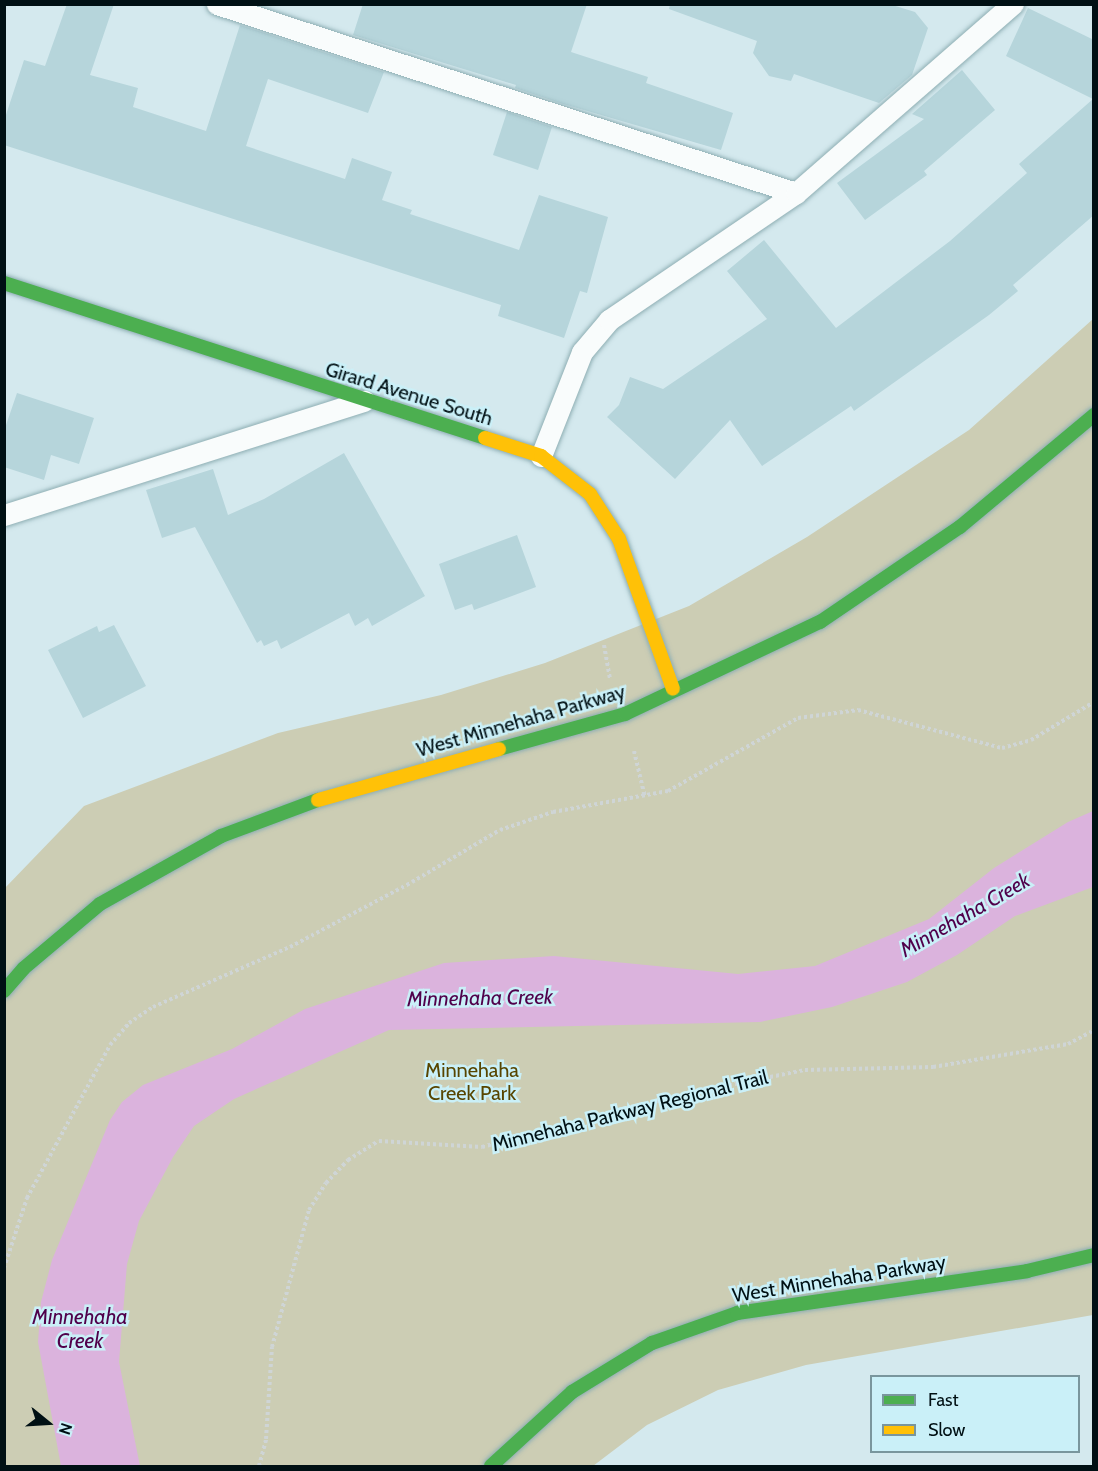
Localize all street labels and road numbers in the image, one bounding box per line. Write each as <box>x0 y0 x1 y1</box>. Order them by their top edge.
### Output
street label: Girard Avenue South <box>322 357 496 431</box>
street label: West Minnehaha Parkway <box>414 680 628 762</box>
street label: Minnehaha Parkway Regional Trail <box>489 1065 771 1157</box>
street label: West Minnehaha Parkway <box>730 1250 948 1308</box>

